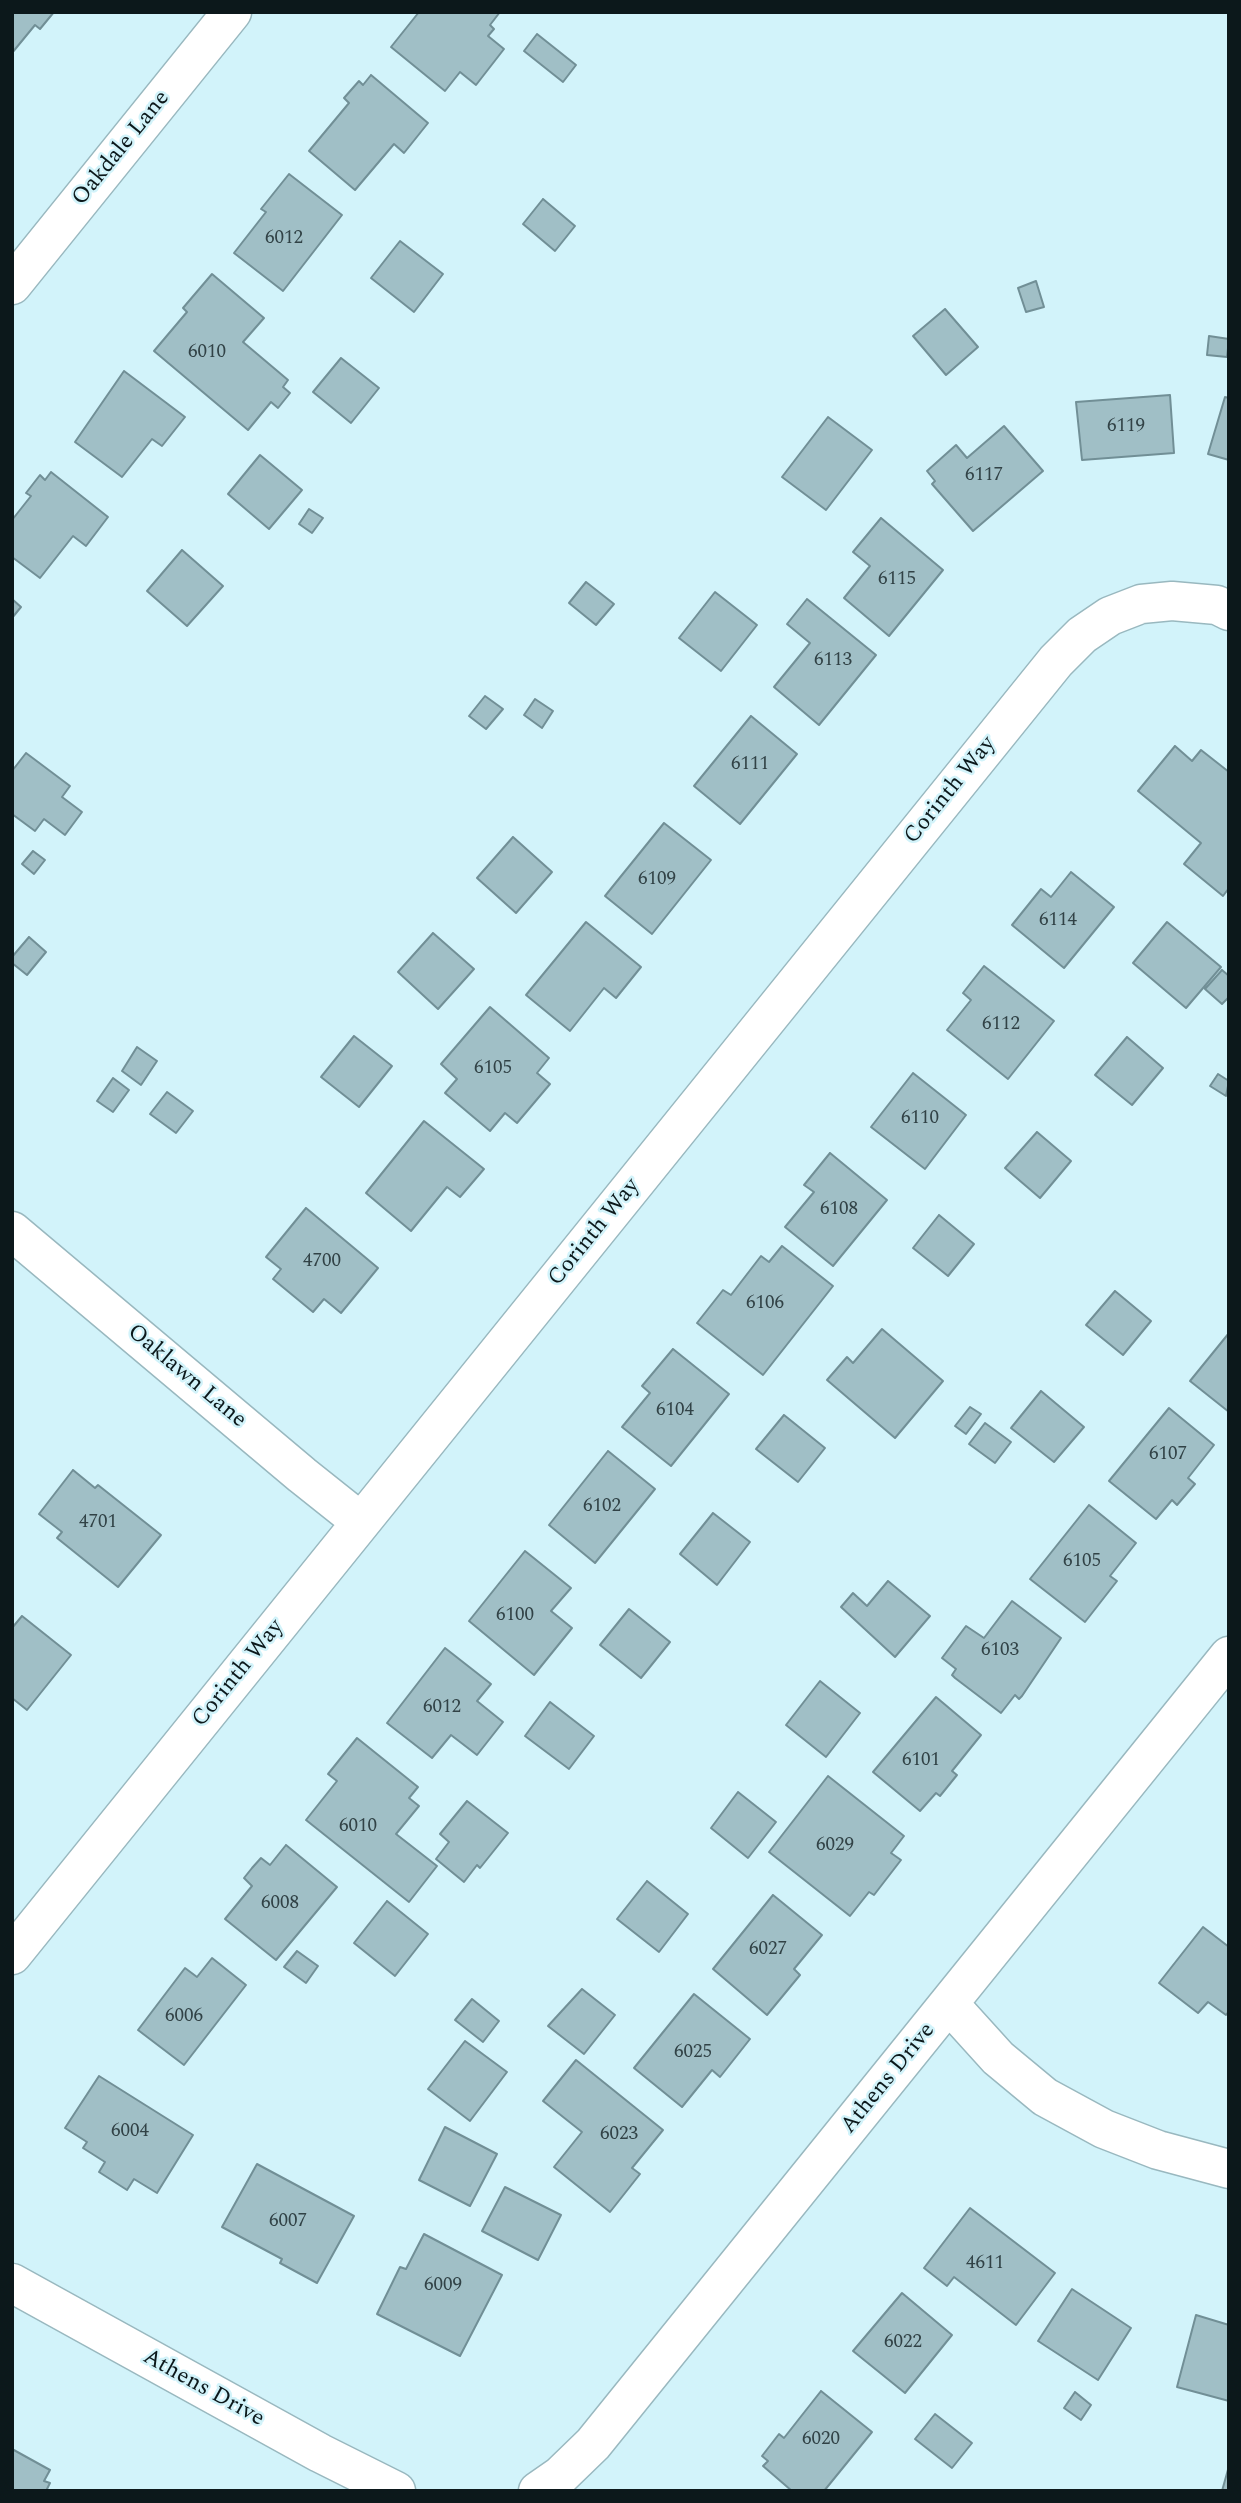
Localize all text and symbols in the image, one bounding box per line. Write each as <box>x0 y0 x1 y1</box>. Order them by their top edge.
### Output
street label: Oakdale Lane <box>67 86 177 212</box>
house number: 6012 <box>265 228 303 250</box>
house number: 6010 <box>188 342 226 364</box>
house number: 6119 <box>1107 416 1145 438</box>
house number: 6117 <box>965 465 1003 487</box>
house number: 6115 <box>878 569 916 591</box>
house number: 6113 <box>814 650 852 672</box>
street label: Corinth Way <box>899 732 1003 850</box>
house number: 6111 <box>731 754 769 776</box>
house number: 6109 <box>638 869 676 891</box>
house number: 6114 <box>1039 910 1077 932</box>
house number: 6112 <box>982 1014 1020 1036</box>
house number: 6105 <box>474 1058 512 1080</box>
house number: 6110 <box>901 1108 939 1130</box>
street label: Corinth Way <box>543 1174 647 1292</box>
house number: 6108 <box>820 1199 858 1221</box>
house number: 4700 <box>303 1251 341 1273</box>
house number: 6106 <box>746 1293 784 1315</box>
street label: Oaklawn Lane <box>121 1319 251 1435</box>
house number: 6104 <box>656 1400 694 1422</box>
house number: 6107 <box>1149 1444 1187 1466</box>
house number: 6102 <box>583 1496 621 1518</box>
house number: 4701 <box>79 1512 117 1534</box>
house number: 6105 <box>1063 1551 1101 1573</box>
house number: 6100 <box>496 1605 534 1627</box>
street label: Corinth Way <box>187 1615 291 1733</box>
house number: 6103 <box>981 1640 1019 1662</box>
house number: 6012 <box>423 1697 461 1719</box>
house number: 6101 <box>902 1750 940 1772</box>
house number: 6010 <box>339 1816 377 1838</box>
house number: 6029 <box>816 1835 854 1857</box>
house number: 6008 <box>261 1893 299 1915</box>
house number: 6027 <box>749 1939 787 1961</box>
house number: 6006 <box>165 2006 203 2028</box>
street label: Athens Drive <box>836 2018 942 2140</box>
house number: 6025 <box>674 2042 712 2064</box>
house number: 6004 <box>111 2121 149 2143</box>
house number: 6023 <box>600 2124 638 2146</box>
house number: 6007 <box>269 2211 307 2233</box>
house number: 4611 <box>966 2253 1004 2275</box>
house number: 6009 <box>424 2275 462 2297</box>
house number: 6022 <box>884 2332 922 2354</box>
street label: Athens Drive <box>137 2344 269 2434</box>
house number: 6020 <box>802 2429 840 2451</box>

